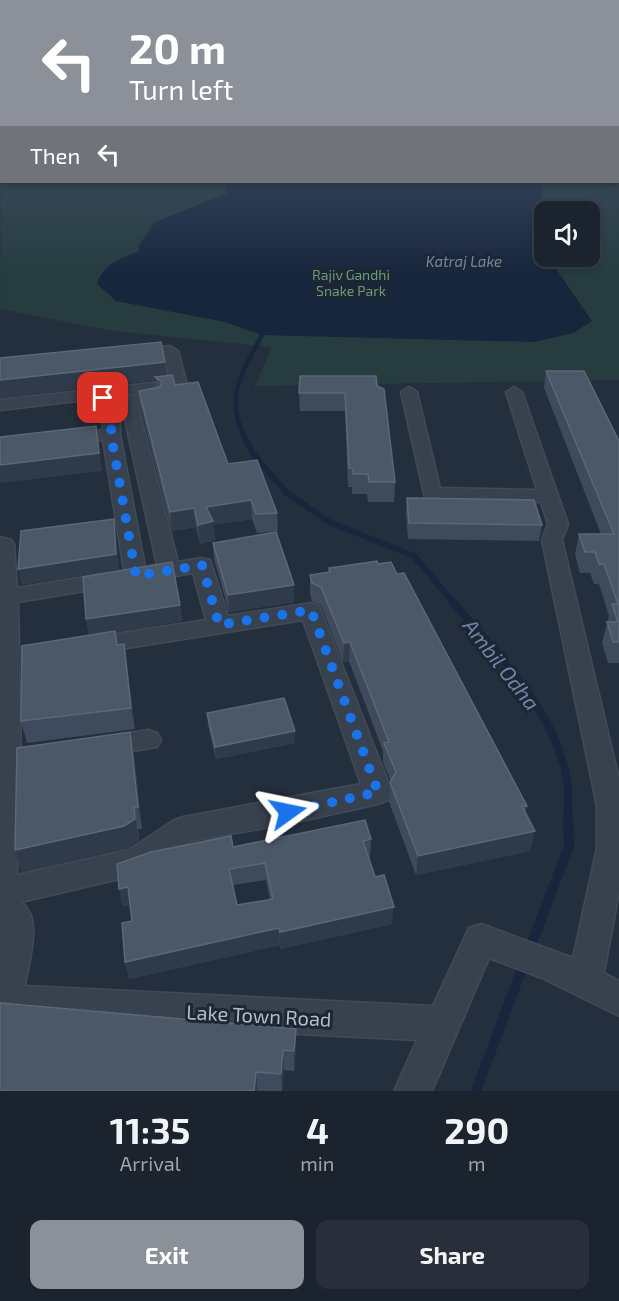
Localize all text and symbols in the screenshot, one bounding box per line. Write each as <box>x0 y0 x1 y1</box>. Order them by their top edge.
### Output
text: 20 m <box>129 22 226 72</box>
icon: left <box>30 24 108 102</box>
text: Turn left <box>129 73 233 105</box>
icon: left <box>92 138 125 171</box>
text: Then <box>30 142 80 168</box>
map controls <box>534 201 600 267</box>
button: sound <box>534 201 600 267</box>
water label: Katraj Lake <box>426 252 502 271</box>
park label: Rajiv Gandhi Snake Park <box>312 266 390 299</box>
pin <box>77 372 128 423</box>
icon: arrive <box>86 381 119 414</box>
water label: Ambil Odha <box>458 613 545 715</box>
position arrow <box>256 780 320 844</box>
street label: Lake Town Road <box>186 999 332 1031</box>
text: 11:35 <box>110 1108 190 1151</box>
text: 4 <box>306 1108 329 1151</box>
text: 290 <box>444 1108 509 1151</box>
text: Arrival <box>120 1151 181 1175</box>
text: min <box>300 1151 334 1175</box>
text: m <box>468 1151 485 1175</box>
button: Exit <box>30 1220 304 1289</box>
button: Share <box>316 1220 589 1289</box>

